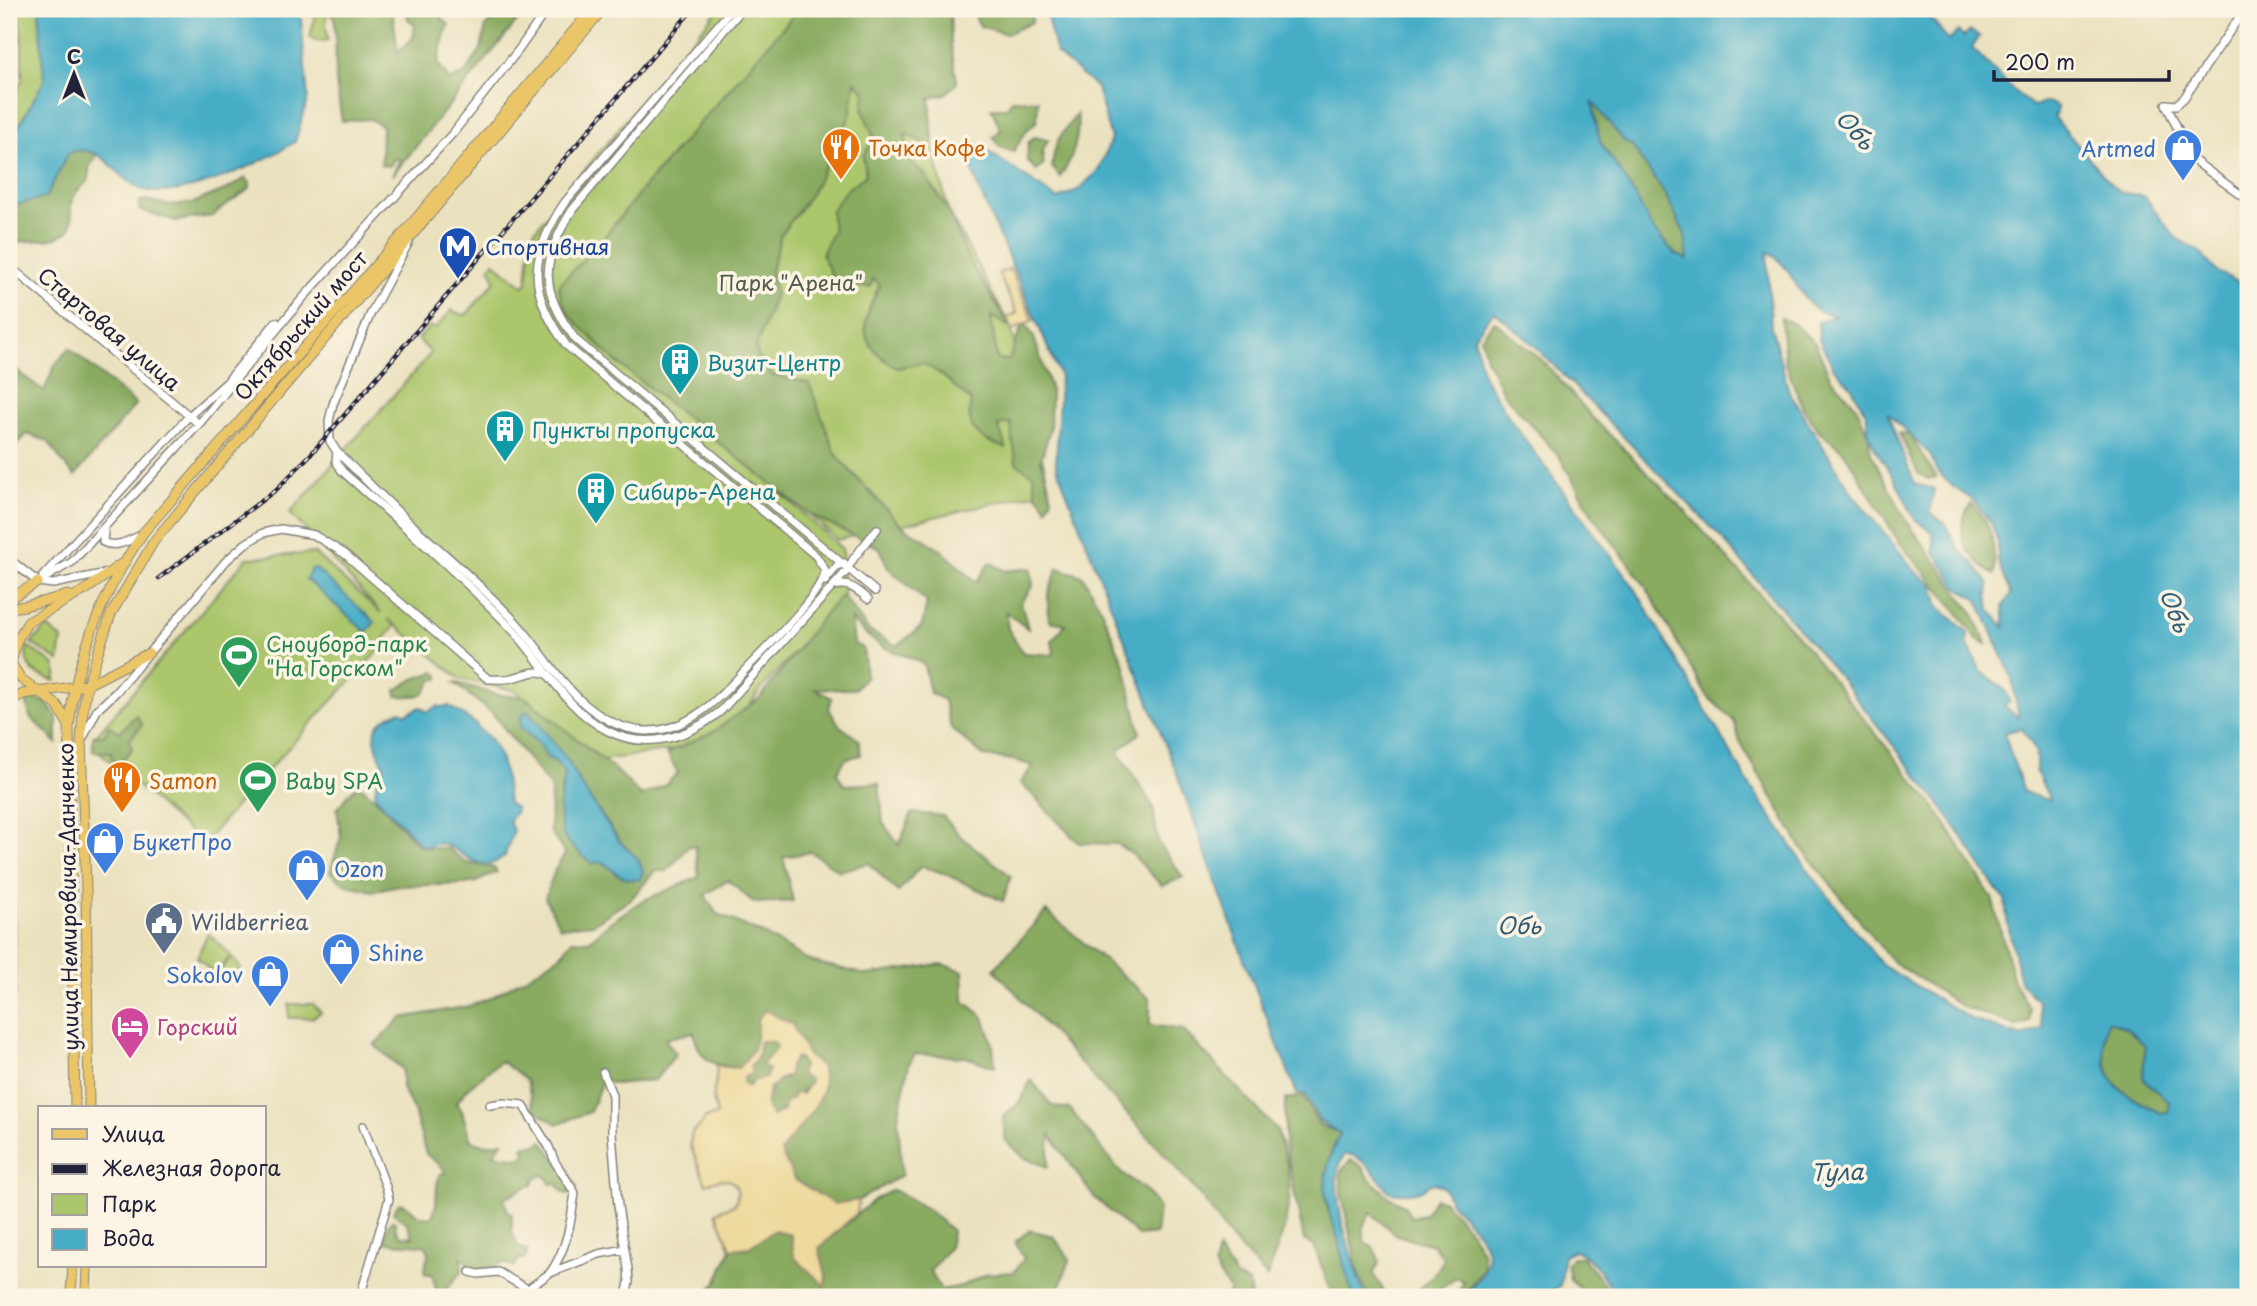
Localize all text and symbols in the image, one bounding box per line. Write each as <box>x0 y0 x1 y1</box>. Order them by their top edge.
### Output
north arrow <box>38 38 108 108</box>
scale bar <box>1994 38 2170 82</box>
text: С <box>67 42 81 70</box>
text: 200 m <box>2005 45 2075 77</box>
water label: Обь <box>1828 101 1885 158</box>
restaurant icon: Точка Кофе <box>820 126 862 181</box>
shop icon: Artmed <box>2162 127 2204 182</box>
place label: Точка Кофе <box>868 131 986 163</box>
place label: Artmed <box>2081 132 2156 164</box>
metro station icon: Спортивная <box>437 225 479 280</box>
place label: Спортивная <box>485 230 609 262</box>
street label: Октябрьский мост <box>226 242 375 407</box>
street label: Стартовая улица <box>32 259 189 398</box>
park label: Парк "Арена" <box>719 266 863 298</box>
building icon: Визит-Центр <box>659 341 701 396</box>
place label: Визит-Центр <box>707 346 841 378</box>
building icon: Пункты пропуска <box>484 408 526 463</box>
place label: Пункты пропуска <box>532 413 715 445</box>
building icon: Сибирь-Арена <box>575 470 617 525</box>
place label: Сибирь-Арена <box>623 475 775 507</box>
water label: Обь <box>2152 583 2201 638</box>
place label: Сноуборд-парк "На Горском" <box>266 627 428 683</box>
sports icon: Сноуборд-парк "На Горском" <box>218 634 260 689</box>
street label: улица Немировича-Данченко <box>48 743 86 1051</box>
restaurant icon: Samon <box>101 759 143 814</box>
sports icon: Baby SPA <box>237 759 279 814</box>
place label: Samon <box>149 764 217 796</box>
place label: Baby SPA <box>285 764 383 796</box>
shop icon: БукетПро <box>84 820 126 875</box>
place label: БукетПро <box>132 825 232 857</box>
shop icon: Ozon <box>286 847 328 902</box>
place label: Ozon <box>334 852 384 884</box>
public building icon: Wildberriea <box>143 900 185 955</box>
place label: Wildberriea <box>191 905 309 937</box>
water label: Обь <box>1497 907 1543 942</box>
shop icon: Shine <box>320 931 362 986</box>
place label: Shine <box>368 936 424 968</box>
shop icon: Sokolov <box>249 953 291 1008</box>
place label: Sokolov <box>166 958 243 990</box>
hotel icon: Горский <box>109 1005 151 1060</box>
place label: Горский <box>157 1010 238 1042</box>
legend <box>38 1106 266 1268</box>
text: Улица <box>102 1117 165 1149</box>
text: Железная дорога <box>102 1151 280 1183</box>
water label: Тула <box>1810 1153 1864 1189</box>
text: Парк <box>102 1187 157 1219</box>
text: Вода <box>102 1221 154 1253</box>

